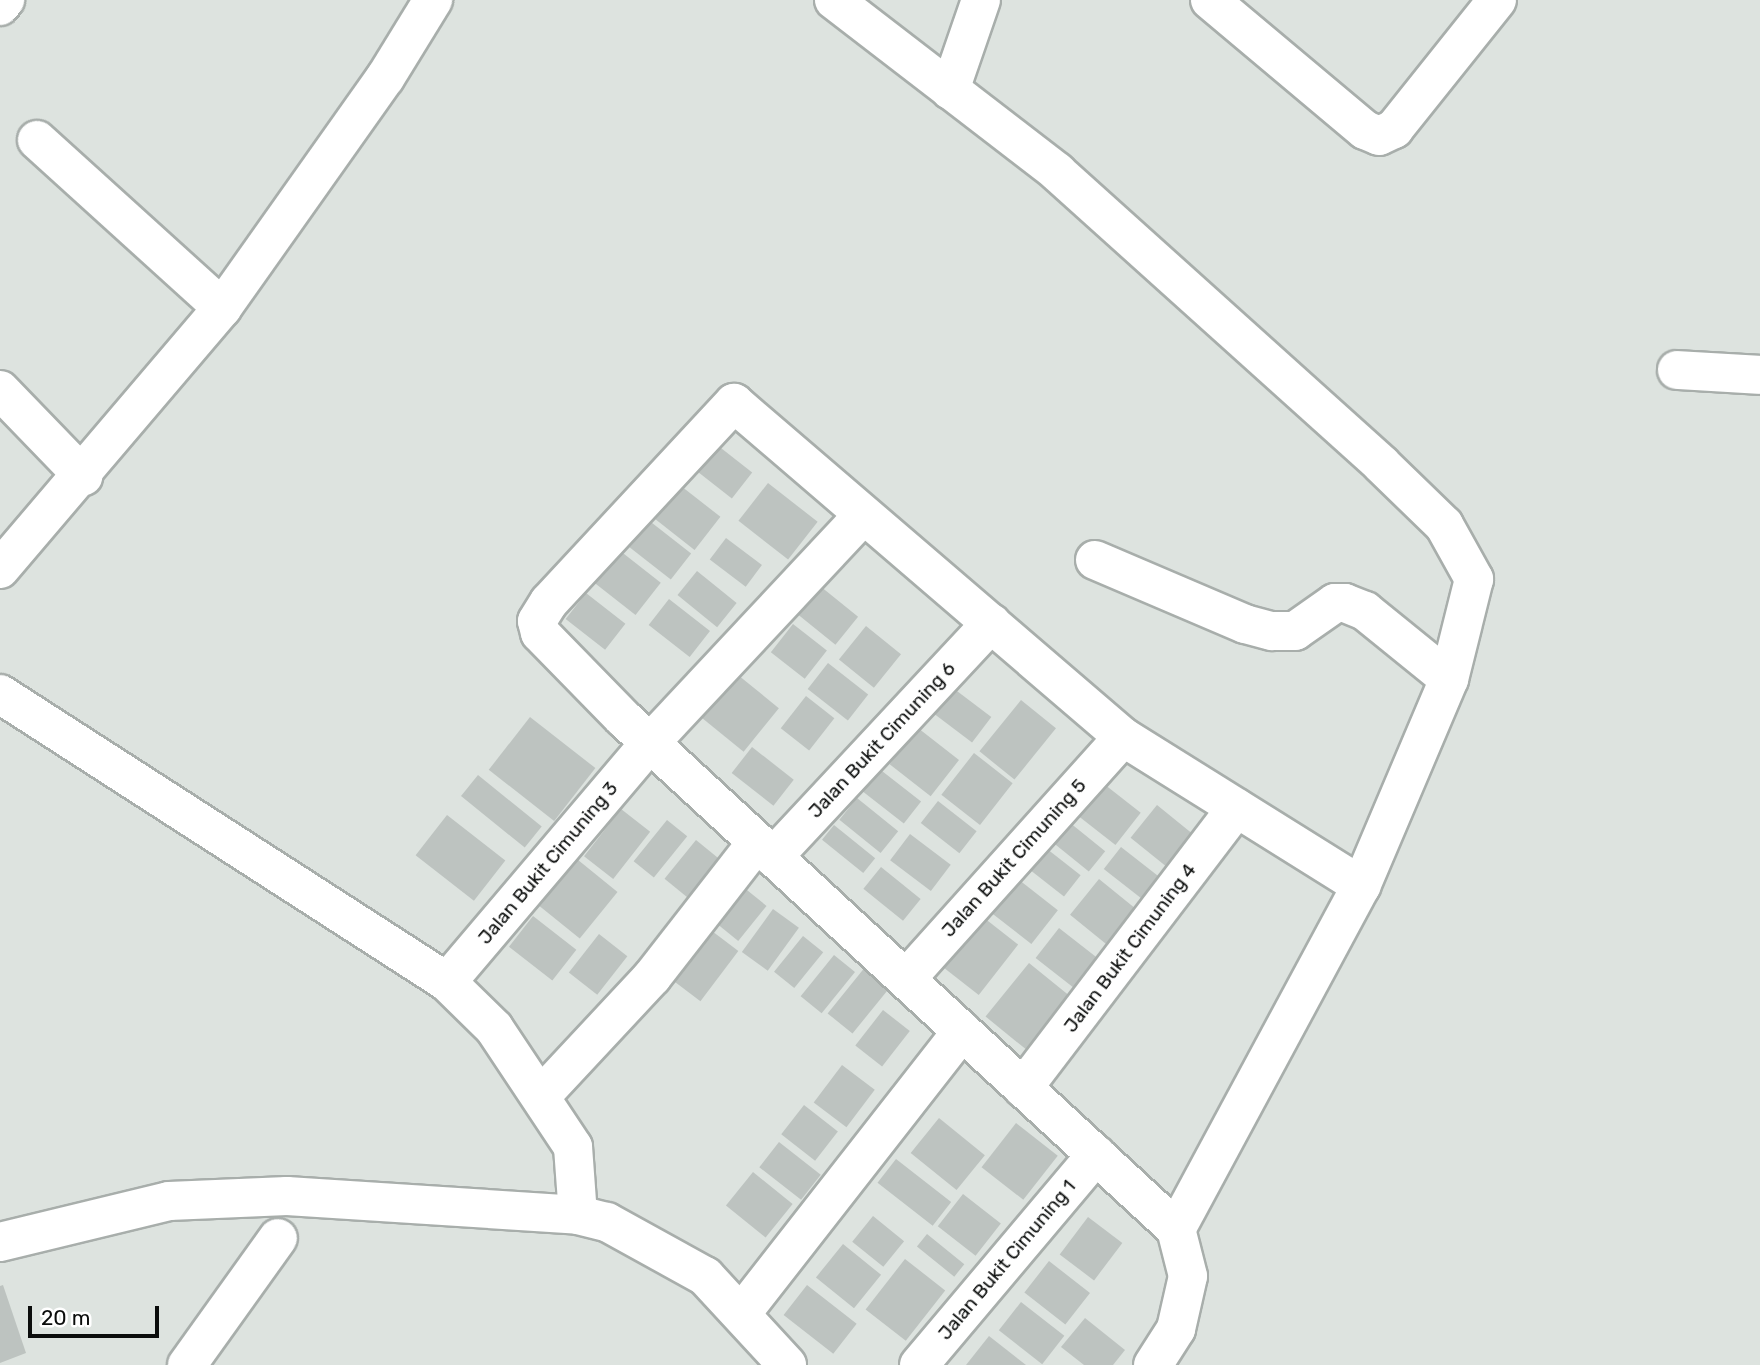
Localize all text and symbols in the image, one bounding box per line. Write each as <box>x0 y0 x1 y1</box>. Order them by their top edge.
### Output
street label: Jalan Bukit Cimuning 6 <box>804 657 960 823</box>
street label: Jalan Bukit Cimuning 5 <box>937 774 1091 942</box>
street label: Jalan Bukit Cimuning 3 <box>473 777 623 949</box>
street label: Jalan Bukit Cimuning 4 <box>1059 859 1201 1037</box>
street label: Jalan Bukit Cimuning 1 <box>933 1175 1081 1345</box>
scale bar <box>32 1292 163 1336</box>
text: 20 m <box>41 1305 90 1330</box>

